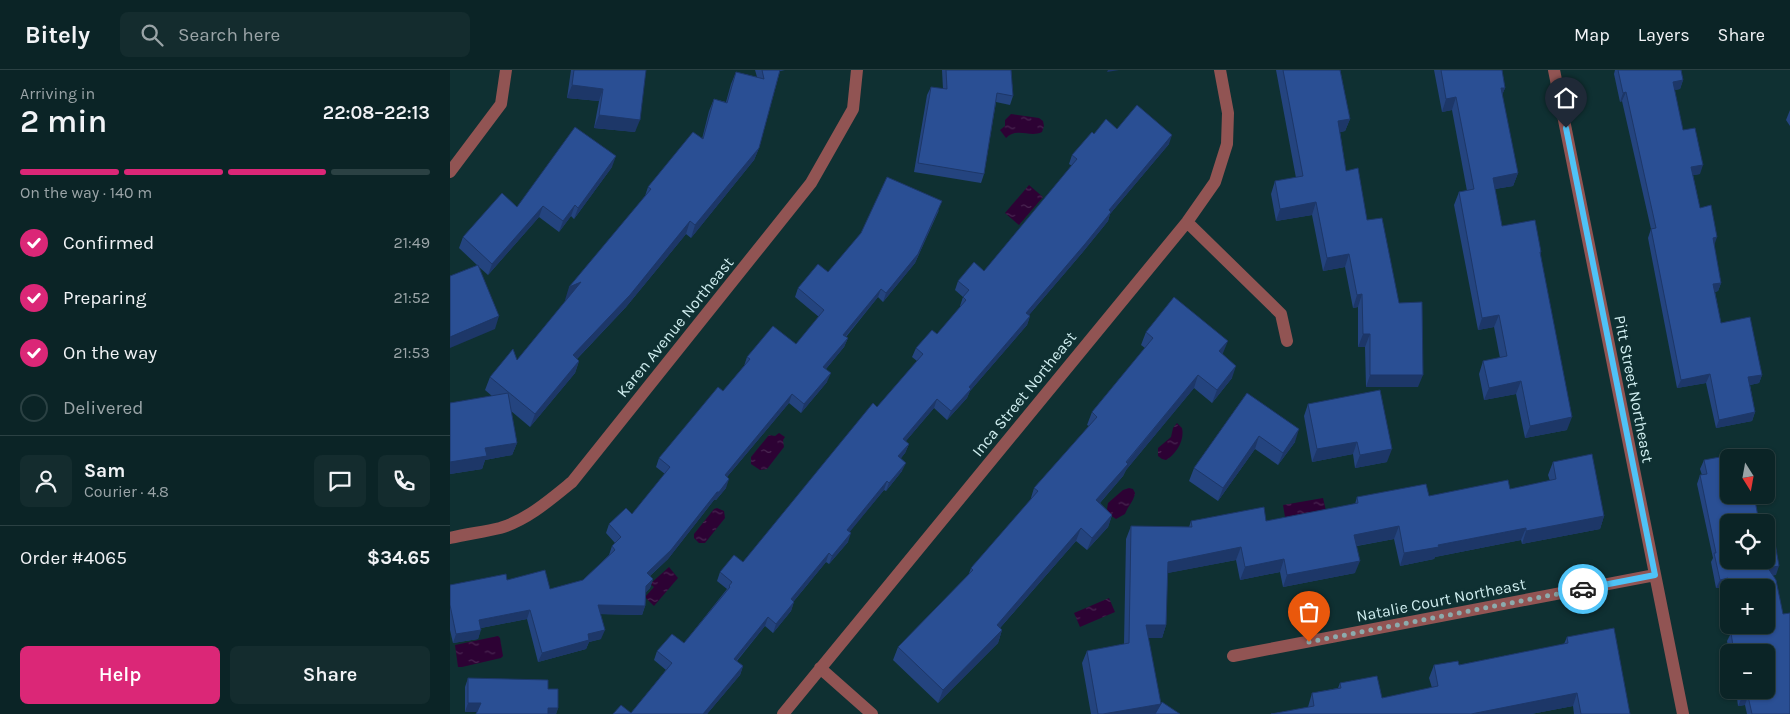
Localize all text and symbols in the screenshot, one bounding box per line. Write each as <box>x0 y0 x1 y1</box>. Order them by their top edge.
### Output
search box <box>120 12 470 57</box>
text: Bitely <box>25 21 90 49</box>
icon: search <box>138 21 166 49</box>
text: Search here <box>178 24 280 46</box>
text: Map <box>1574 24 1610 46</box>
text: Layers <box>1638 24 1690 46</box>
text: Share <box>1718 24 1765 46</box>
pin <box>1545 77 1587 128</box>
text: Arriving in <box>20 84 95 103</box>
icon: home <box>1552 84 1580 112</box>
text: 22:08–22:13 <box>323 102 430 124</box>
text: 2 min <box>20 103 107 140</box>
text: On the way · 140 m <box>20 183 152 202</box>
icon: check <box>20 229 48 257</box>
text: Confirmed <box>63 232 154 254</box>
text: 21:49 <box>394 233 430 252</box>
street label: Karen Avenue Northeast <box>613 253 737 401</box>
icon: check <box>20 284 48 312</box>
text: Preparing <box>63 287 146 309</box>
text: 21:52 <box>393 288 430 307</box>
street label: Pitt Street Northeast <box>1610 314 1658 464</box>
street label: Inca Street Northeast <box>968 328 1080 460</box>
icon: check <box>20 339 48 367</box>
text: On the way <box>63 342 157 364</box>
text: 21:53 <box>393 343 430 362</box>
text: Delivered <box>63 397 143 419</box>
north arrow <box>1720 449 1775 504</box>
map controls <box>1720 449 1775 699</box>
button: person <box>20 455 72 507</box>
button: chat <box>314 455 366 507</box>
button: phone <box>378 455 430 507</box>
text: Sam <box>84 460 125 482</box>
text: Courier · 4.8 <box>84 482 169 501</box>
button: locate <box>1720 514 1775 569</box>
text: Order #4065 <box>20 547 127 569</box>
text: $34.65 <box>367 547 430 569</box>
courier <box>1558 564 1608 614</box>
street label: Natalie Court Northeast <box>1355 574 1527 626</box>
icon: car <box>1569 575 1597 603</box>
button: + <box>1720 579 1775 634</box>
pin <box>1288 591 1330 642</box>
icon: bag <box>1295 598 1323 626</box>
button: − <box>1720 644 1775 699</box>
button: Help <box>20 646 220 704</box>
button: Share <box>230 646 430 704</box>

